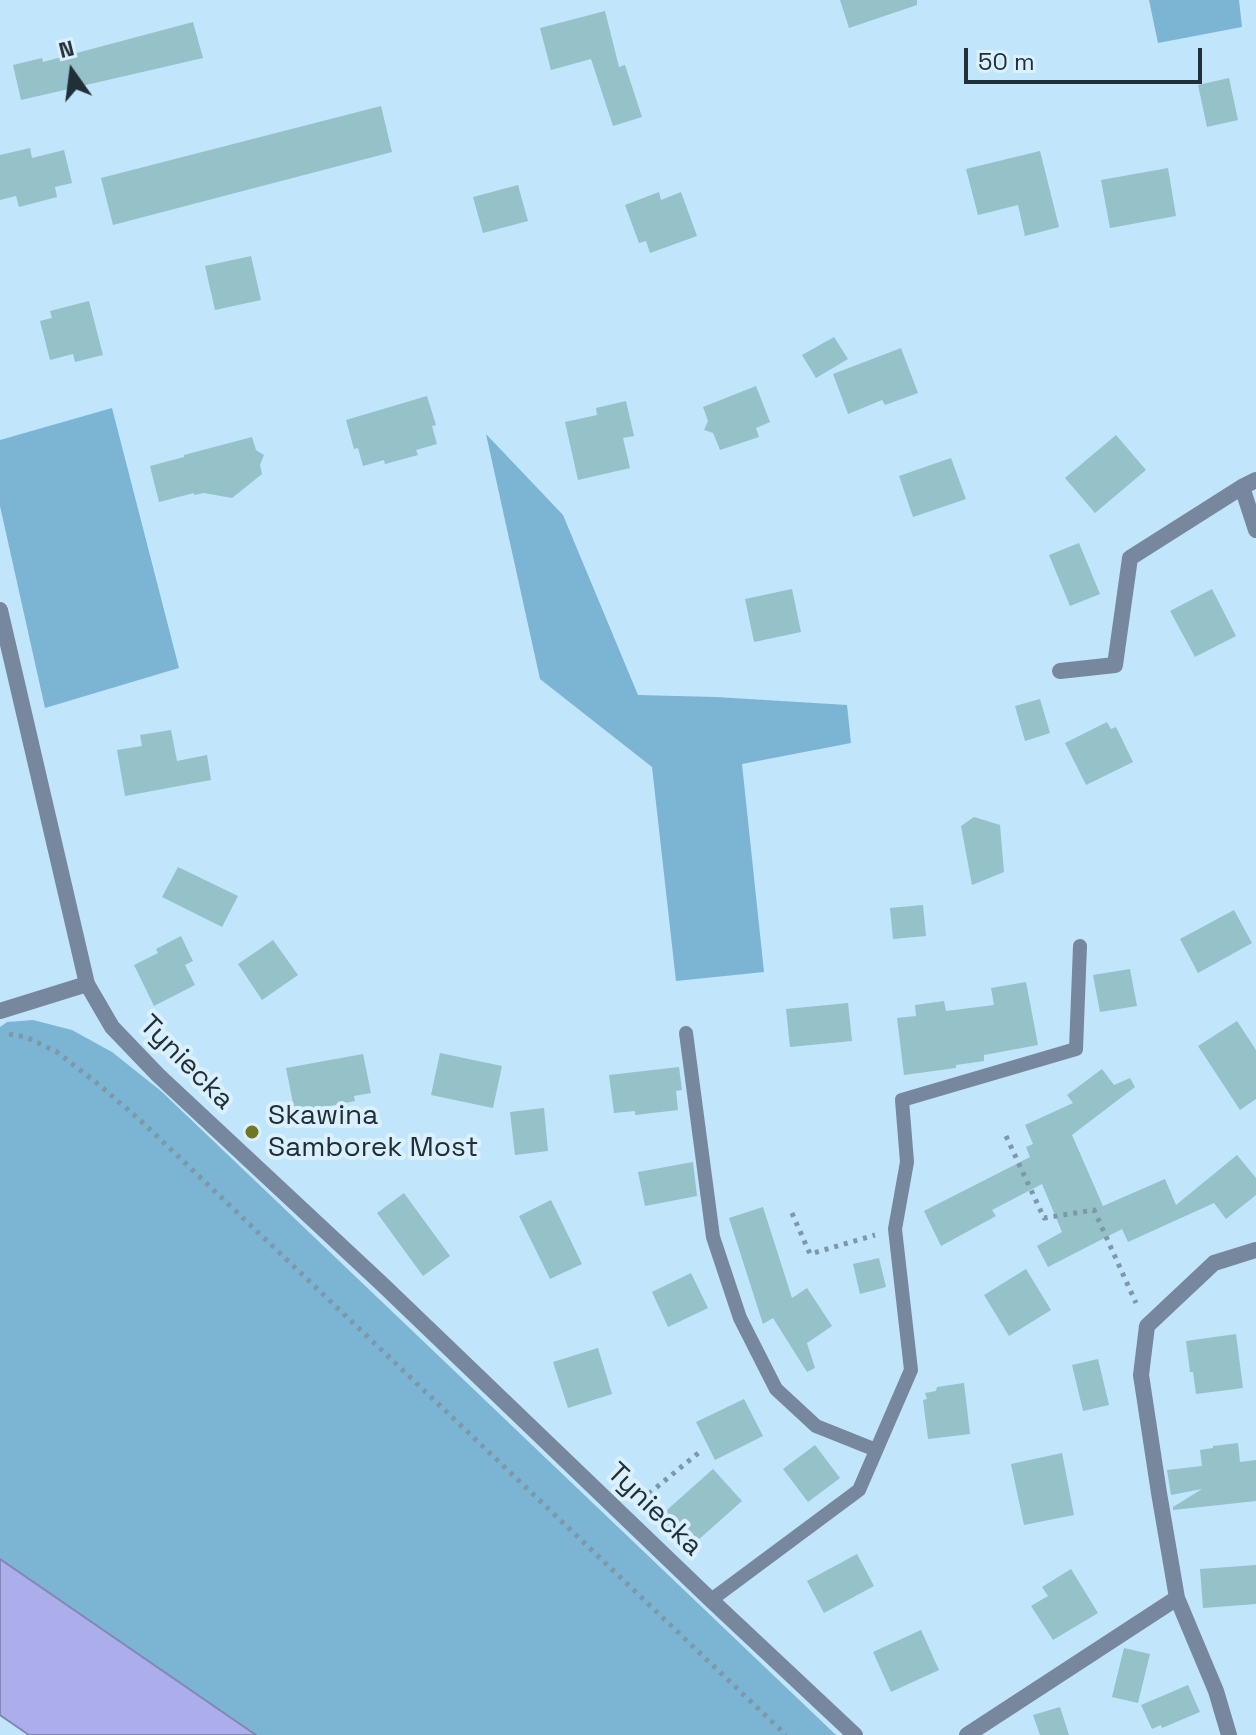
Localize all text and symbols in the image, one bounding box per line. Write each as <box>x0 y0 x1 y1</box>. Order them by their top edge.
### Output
north arrow <box>32 32 112 112</box>
scale bar <box>968 32 1206 82</box>
text: N <box>56 33 77 64</box>
text: 50 m <box>978 46 1035 77</box>
street label: Tyniecka <box>132 1009 240 1117</box>
place label: Skawina Samborek Most <box>268 1099 478 1165</box>
marker: Skawina Samborek Most <box>243 1123 261 1141</box>
street label: Tyniecka <box>599 1456 709 1564</box>

